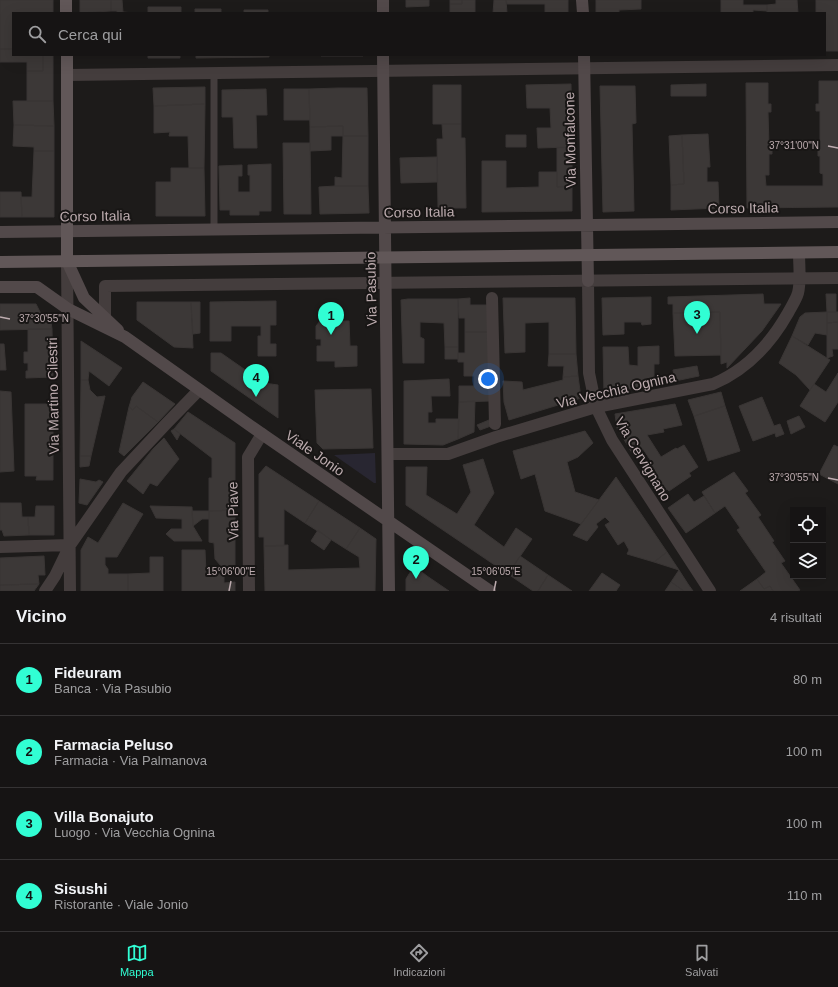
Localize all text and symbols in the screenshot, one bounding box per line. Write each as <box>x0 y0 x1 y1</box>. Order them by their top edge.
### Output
search box <box>12 12 826 56</box>
icon: search <box>26 23 48 45</box>
text: Cerca qui <box>58 26 122 43</box>
street label: Via Monfalcone <box>561 92 579 188</box>
text: 37°31'00"N <box>769 140 819 151</box>
street label: Corso Italia <box>707 199 779 217</box>
street label: Corso Italia <box>383 203 455 221</box>
street label: Corso Italia <box>59 207 131 225</box>
street label: Via Pasubio <box>362 251 380 326</box>
pin: 3 <box>684 301 710 334</box>
pin: 1 <box>318 302 344 335</box>
text: 37°30'55"N <box>19 313 69 324</box>
street label: Via Martino Cilestri <box>44 337 62 455</box>
pin: 4 <box>243 364 269 397</box>
street label: Via Vecchia Ognina <box>555 368 677 412</box>
your location <box>478 369 498 389</box>
street label: Via Cervignano <box>612 414 675 504</box>
street label: Viale Jonio <box>282 427 348 479</box>
text: 37°30'55"N <box>769 472 819 483</box>
street label: Via Piave <box>224 481 242 541</box>
map controls <box>790 507 826 579</box>
button: locate <box>790 507 826 543</box>
button: layers <box>790 543 826 579</box>
pin: 2 <box>403 546 429 579</box>
text: 15°06'00"E <box>206 566 256 577</box>
text: 15°06'05"E <box>471 566 521 577</box>
text: Vicino <box>16 607 67 626</box>
text: 4 risultati <box>770 610 822 625</box>
text: Fideuram <box>54 664 122 681</box>
text: 1 <box>25 672 33 687</box>
text: 80 m <box>793 672 822 687</box>
text: Banca · Via Pasubio <box>54 681 172 696</box>
text: Farmacia Peluso <box>54 736 173 753</box>
text: 2 <box>25 744 33 759</box>
text: 100 m <box>786 744 822 759</box>
text: Farmacia · Via Palmanova <box>54 753 207 768</box>
text: Villa Bonajuto <box>54 808 154 825</box>
text: 3 <box>25 816 33 831</box>
text: 100 m <box>786 816 822 831</box>
text: Luogo · Via Vecchia Ognina <box>54 825 215 840</box>
text: Sisushi <box>54 880 107 897</box>
text: 4 <box>25 888 33 903</box>
text: 110 m <box>787 888 822 903</box>
text: Ristorante · Viale Jonio <box>54 897 188 912</box>
tab: Mappa <box>120 942 154 978</box>
tab: Indicazioni <box>393 942 445 978</box>
tab: Salvati <box>685 942 718 978</box>

